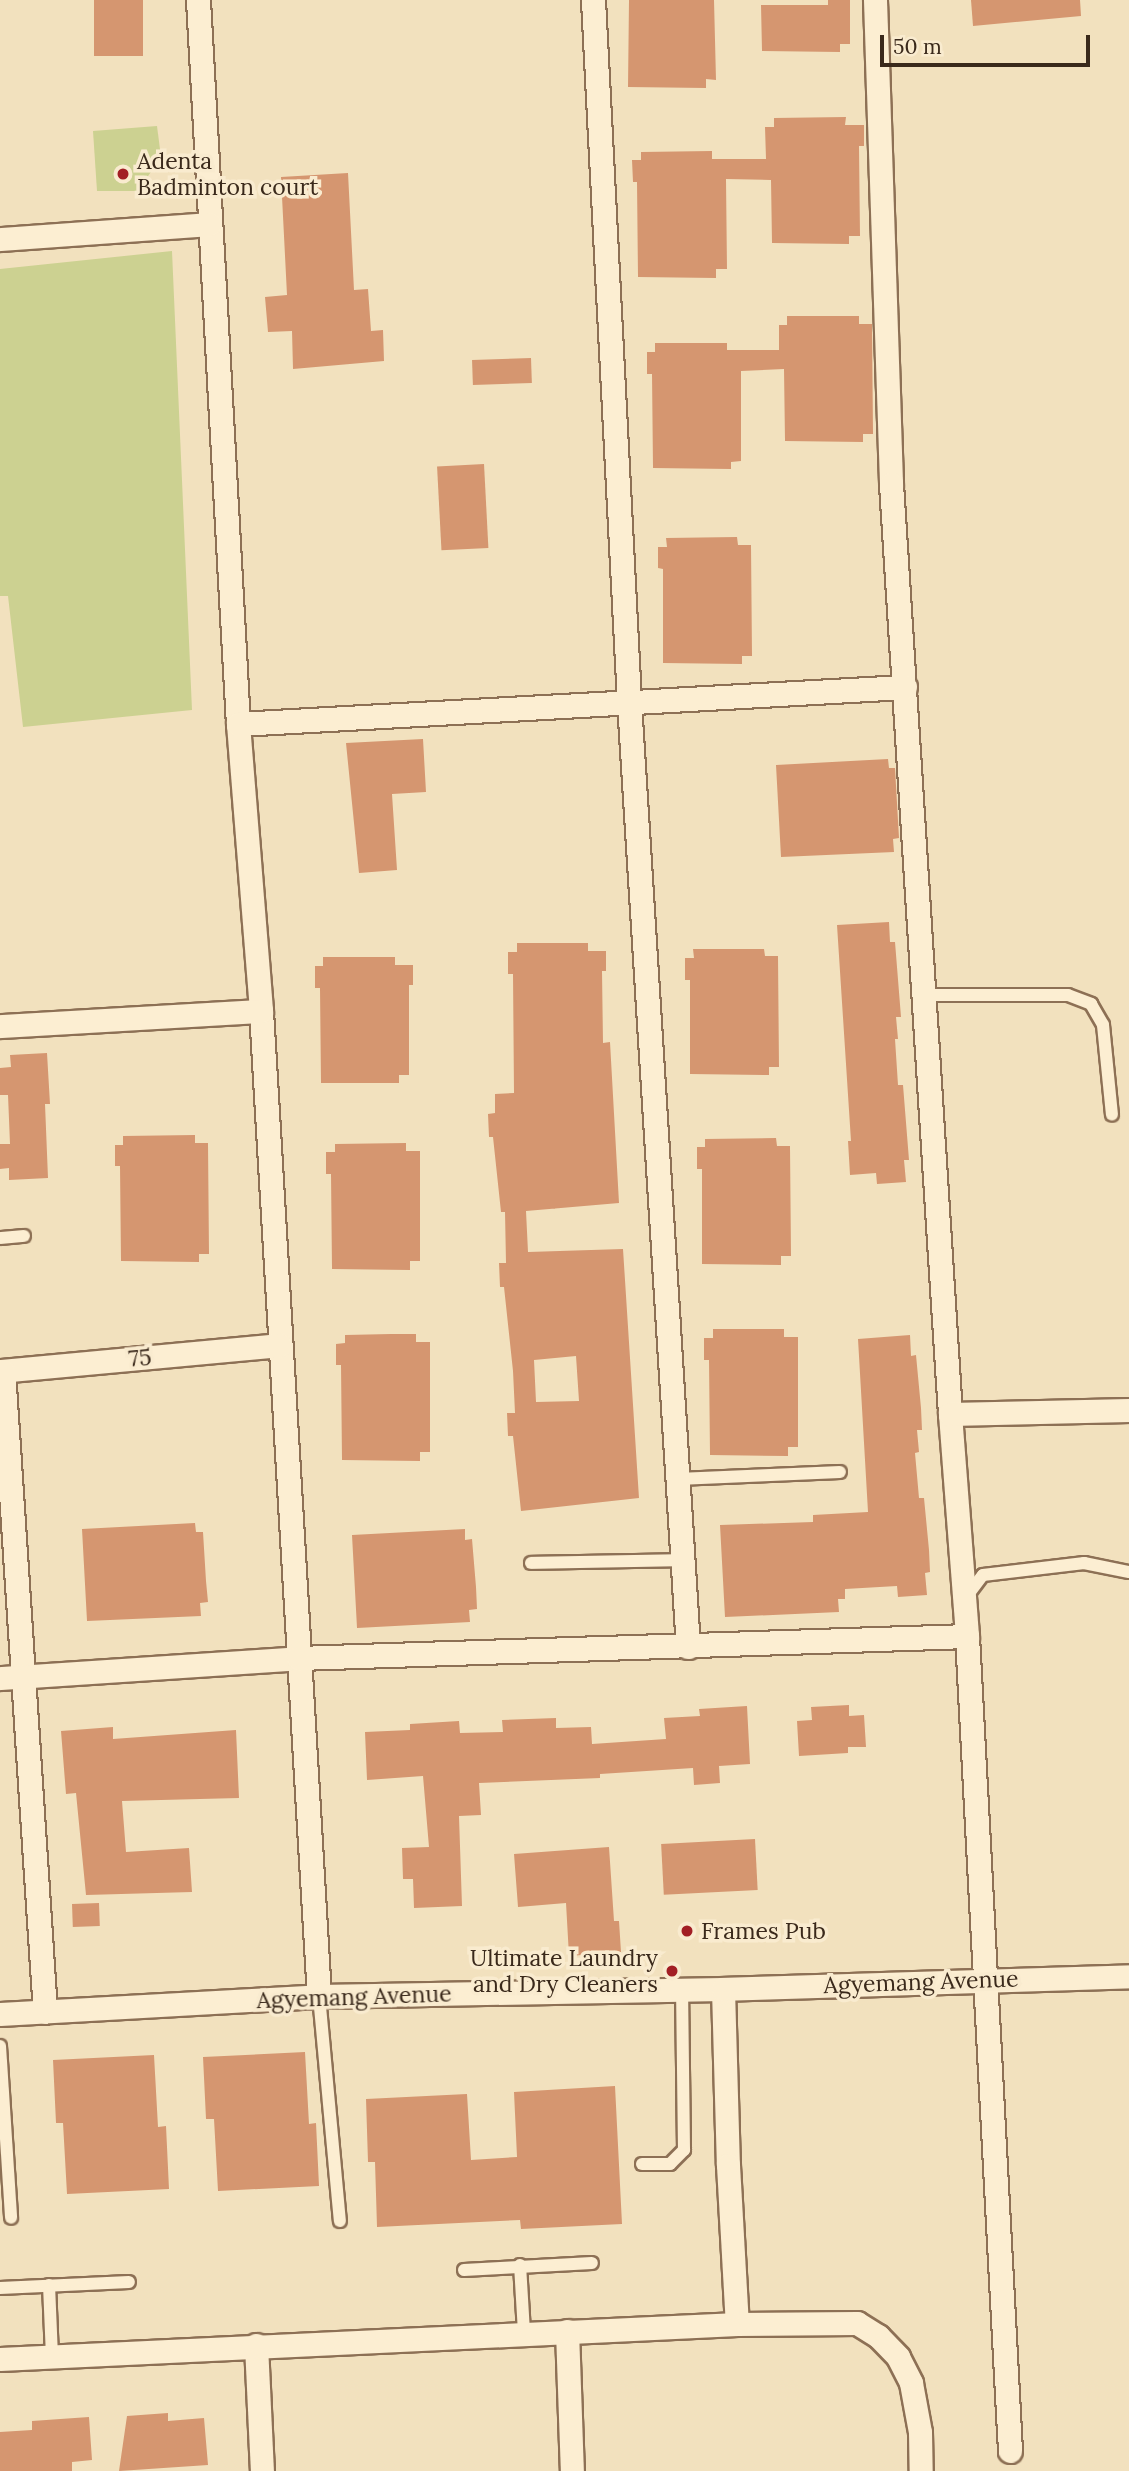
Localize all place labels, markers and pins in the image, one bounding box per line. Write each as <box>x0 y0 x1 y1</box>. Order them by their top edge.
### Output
place label: Adenta Badminton court <box>137 147 318 201</box>
marker: Adenta Badminton court <box>115 166 131 182</box>
place label: Frames Pub <box>701 1917 826 1945</box>
marker: Frames Pub <box>679 1923 695 1939</box>
place label: Ultimate Laundry and Dry Cleaners <box>470 1944 658 1998</box>
marker: Ultimate Laundry and Dry Cleaners <box>664 1963 680 1979</box>

